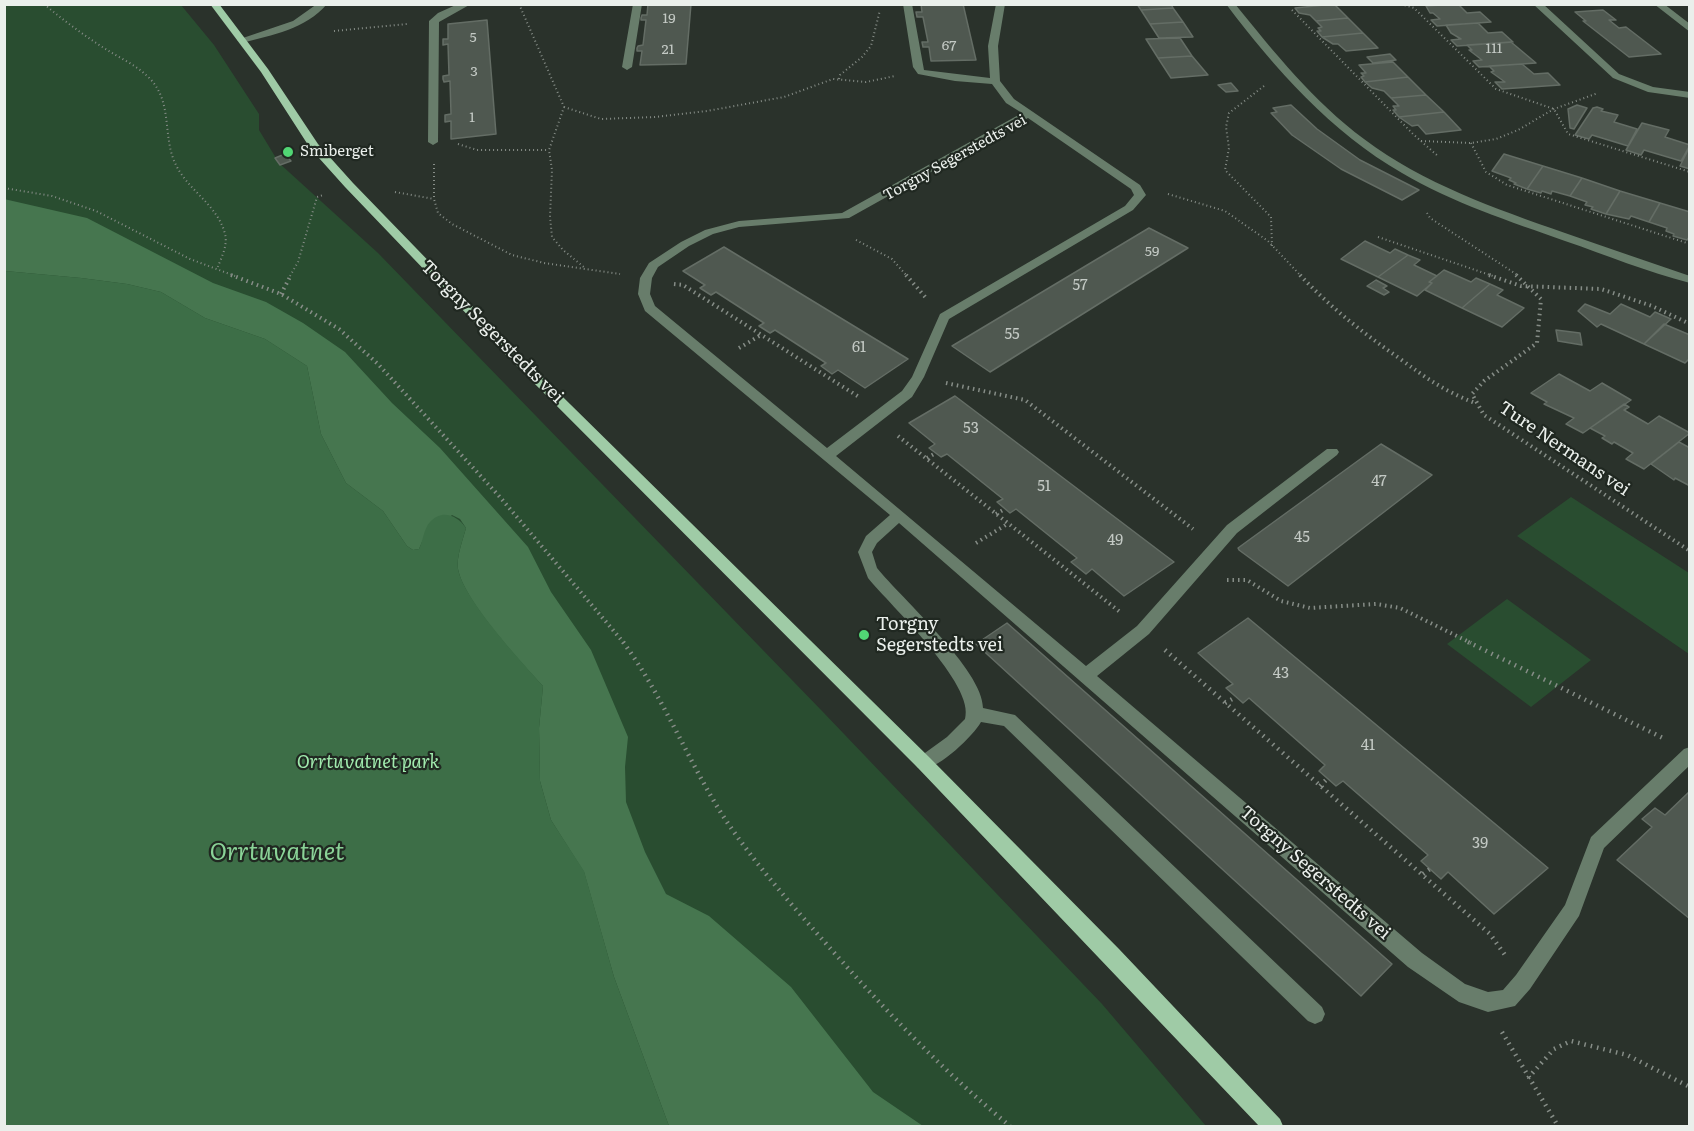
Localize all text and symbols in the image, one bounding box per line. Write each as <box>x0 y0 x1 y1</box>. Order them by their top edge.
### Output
house number: 19 <box>662 11 676 27</box>
house number: 5 <box>469 30 477 46</box>
house number: 67 <box>942 38 956 54</box>
house number: 111 <box>1485 41 1503 57</box>
house number: 21 <box>662 42 674 58</box>
house number: 3 <box>470 64 478 80</box>
house number: 1 <box>469 110 475 126</box>
street label: Torgny Segerstedts vei <box>880 111 1030 205</box>
place label: Smiberget <box>300 143 374 161</box>
marker: Smiberget <box>281 145 295 159</box>
house number: 59 <box>1145 244 1159 260</box>
street label: Torgny Segerstedts vei <box>416 256 568 408</box>
house number: 57 <box>1072 277 1088 295</box>
house number: 55 <box>1004 326 1020 344</box>
house number: 61 <box>852 339 866 357</box>
street label: Ture Nermans vei <box>1494 397 1634 501</box>
house number: 53 <box>963 420 979 438</box>
house number: 47 <box>1371 473 1387 491</box>
house number: 51 <box>1037 478 1051 496</box>
house number: 45 <box>1294 529 1310 547</box>
house number: 49 <box>1107 532 1123 550</box>
place label: Torgny Segerstedts vei <box>876 614 1003 656</box>
marker: Torgny Segerstedts vei <box>857 628 871 642</box>
house number: 43 <box>1273 665 1289 683</box>
house number: 41 <box>1361 737 1375 755</box>
park label: Orrtuvatnet park <box>297 752 439 774</box>
street label: Torgny Segerstedts vei <box>1235 802 1395 944</box>
house number: 39 <box>1472 835 1488 853</box>
water label: Orrtuvatnet <box>210 839 344 867</box>

